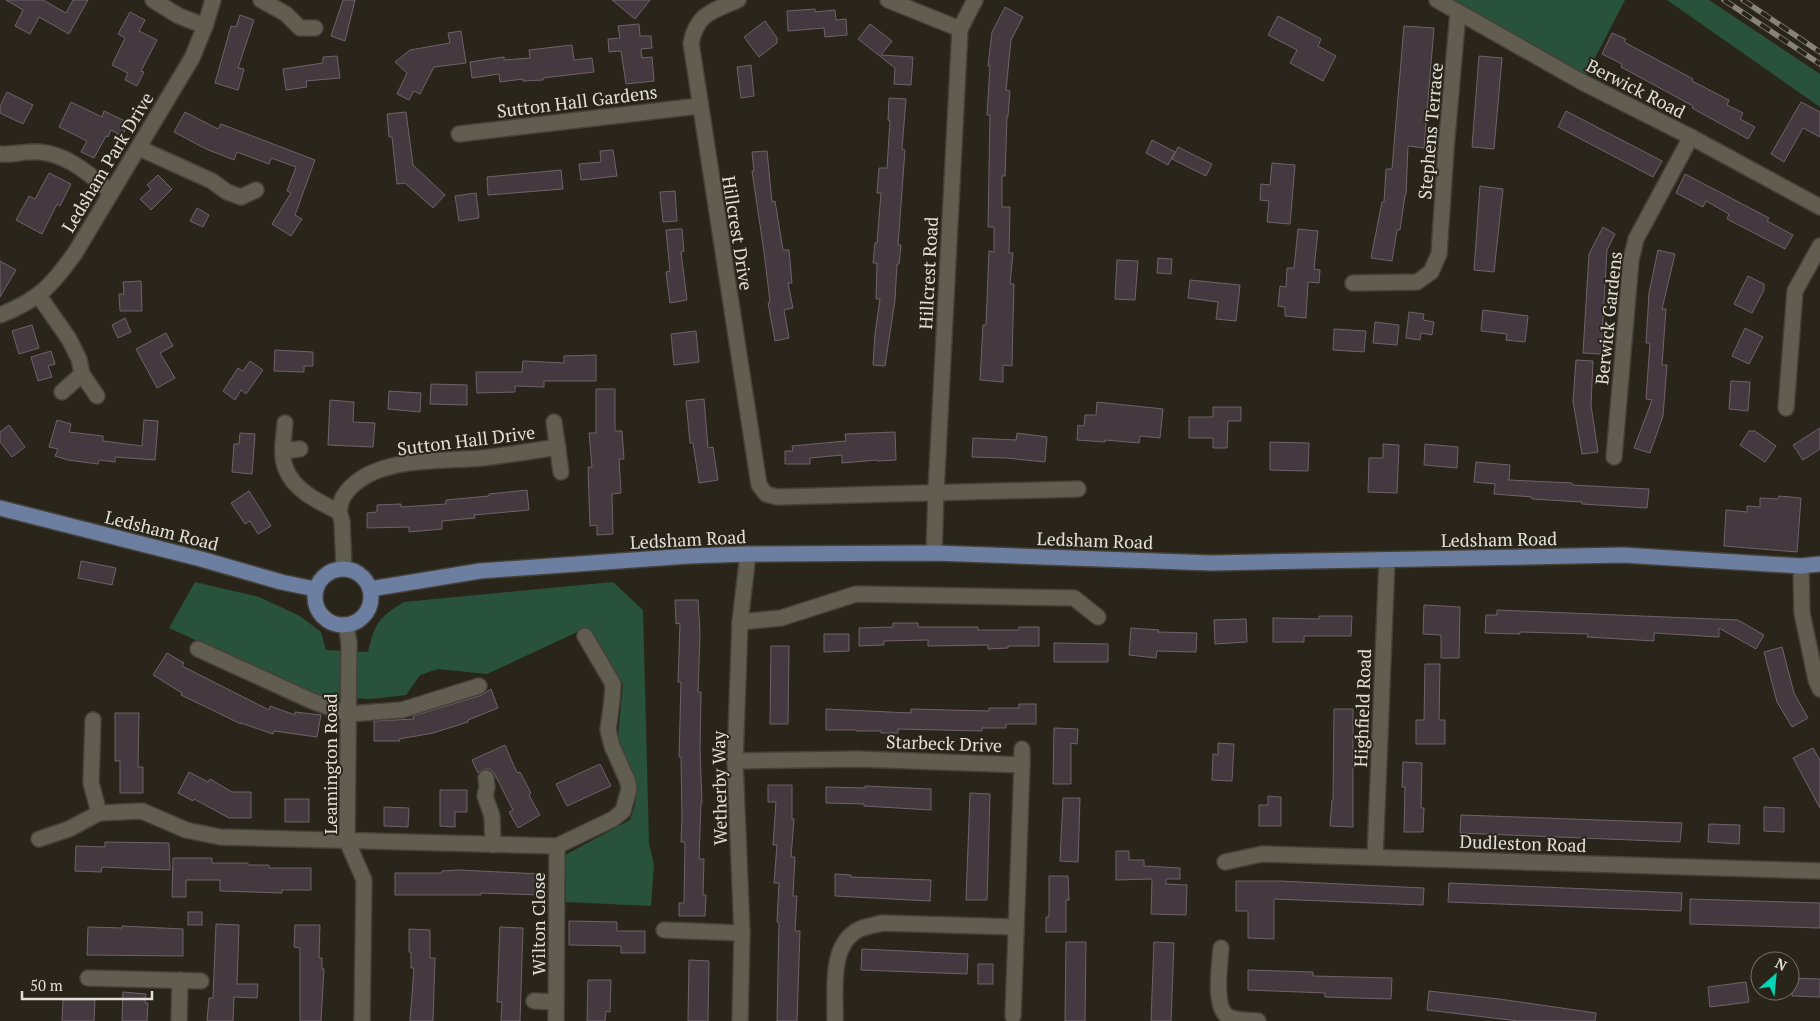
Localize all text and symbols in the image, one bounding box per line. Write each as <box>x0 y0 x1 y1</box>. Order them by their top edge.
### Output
street label: Berwick Road <box>1582 53 1690 123</box>
street label: Stephens Terrace <box>1412 62 1448 200</box>
street label: Sutton Hall Gardens <box>495 79 659 123</box>
street label: Ledsham Park Drive <box>56 87 158 237</box>
street label: Hillcrest Drive <box>717 174 759 292</box>
street label: Hillcrest Road <box>913 216 943 330</box>
street label: Berwick Gardens <box>1589 250 1627 386</box>
street label: Sutton Hall Drive <box>396 420 536 460</box>
street label: Ledsham Road <box>103 504 221 556</box>
street label: Ledsham Road <box>629 524 747 554</box>
street label: Ledsham Road <box>1036 526 1154 554</box>
street label: Ledsham Road <box>1441 526 1557 552</box>
street label: Highfield Road <box>1348 648 1376 768</box>
street label: Leamington Road <box>318 693 342 835</box>
street label: Starbeck Drive <box>886 729 1002 757</box>
street label: Wetherby Way <box>706 730 732 846</box>
street label: Dudleston Road <box>1459 829 1587 857</box>
street label: Wilton Close <box>526 872 550 976</box>
north arrow <box>1750 951 1800 1001</box>
text: N <box>1772 953 1791 975</box>
scale bar <box>22 968 152 1000</box>
text: 50 m <box>30 975 63 995</box>

